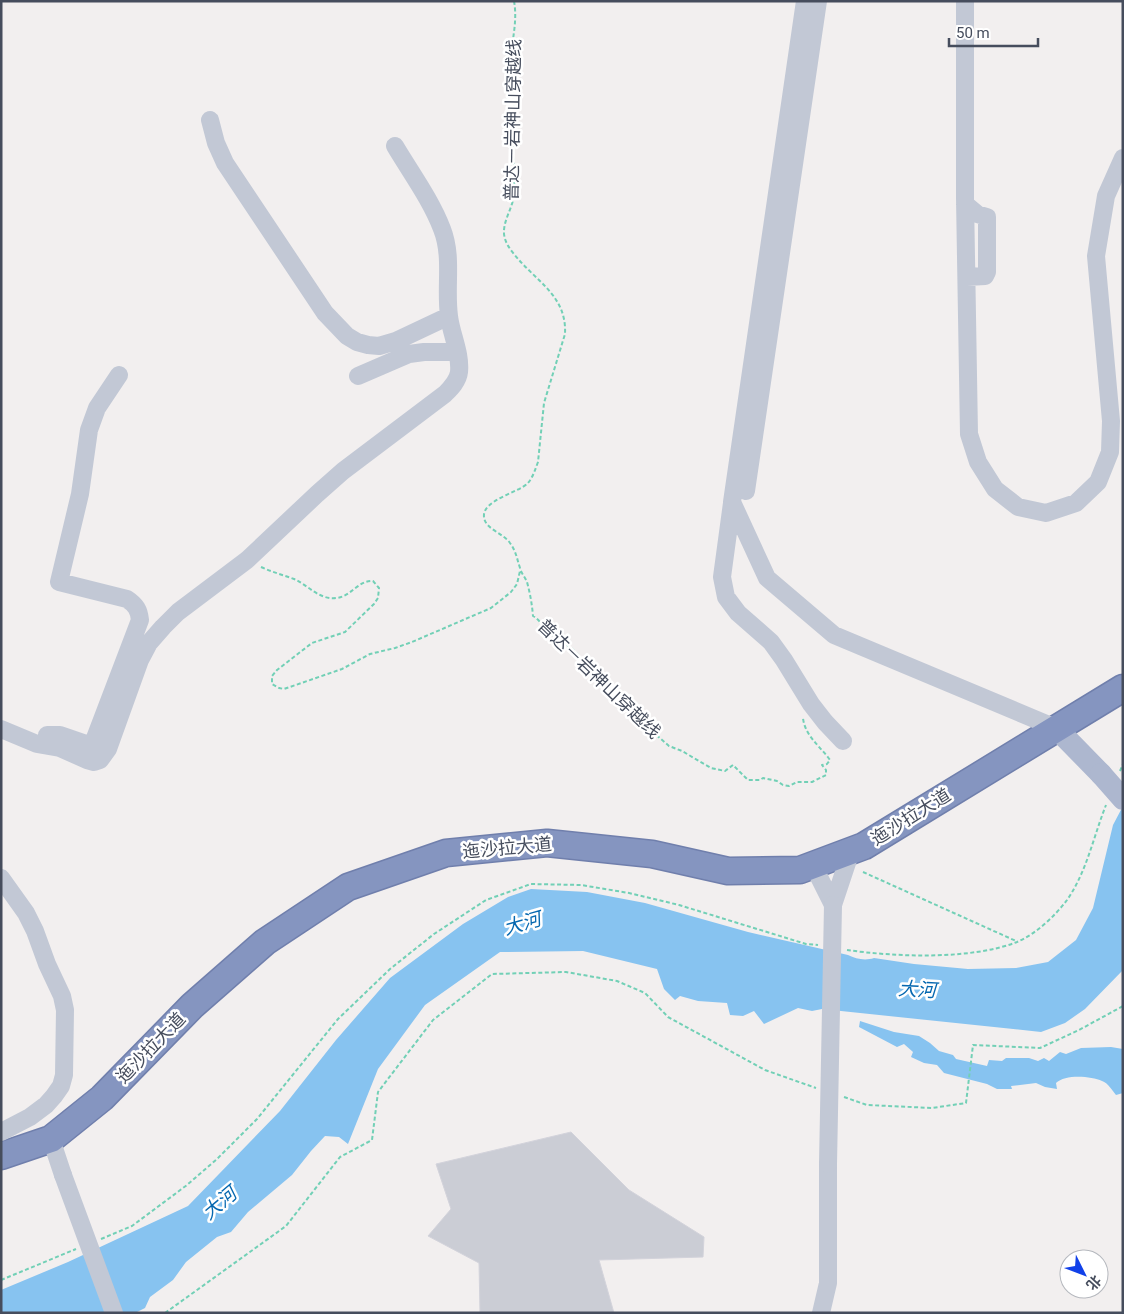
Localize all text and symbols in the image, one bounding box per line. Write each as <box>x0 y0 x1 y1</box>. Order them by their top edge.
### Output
scale bar <box>949 15 1038 47</box>
text: 50 m <box>956 24 990 42</box>
street label: 普达－岩神山穿越线 <box>501 39 524 201</box>
street label: 普达－岩神山穿越线 <box>534 615 665 742</box>
street label: 迤沙拉大道 <box>867 784 954 849</box>
street label: 迤沙拉大道 <box>461 833 553 862</box>
water label: 大河 <box>501 906 547 940</box>
water label: 大河 <box>897 977 941 1002</box>
street label: 迤沙拉大道 <box>112 1008 189 1087</box>
water label: 大河 <box>197 1180 244 1224</box>
north arrow <box>1059 1249 1109 1299</box>
text: 北 <box>1083 1272 1104 1293</box>

